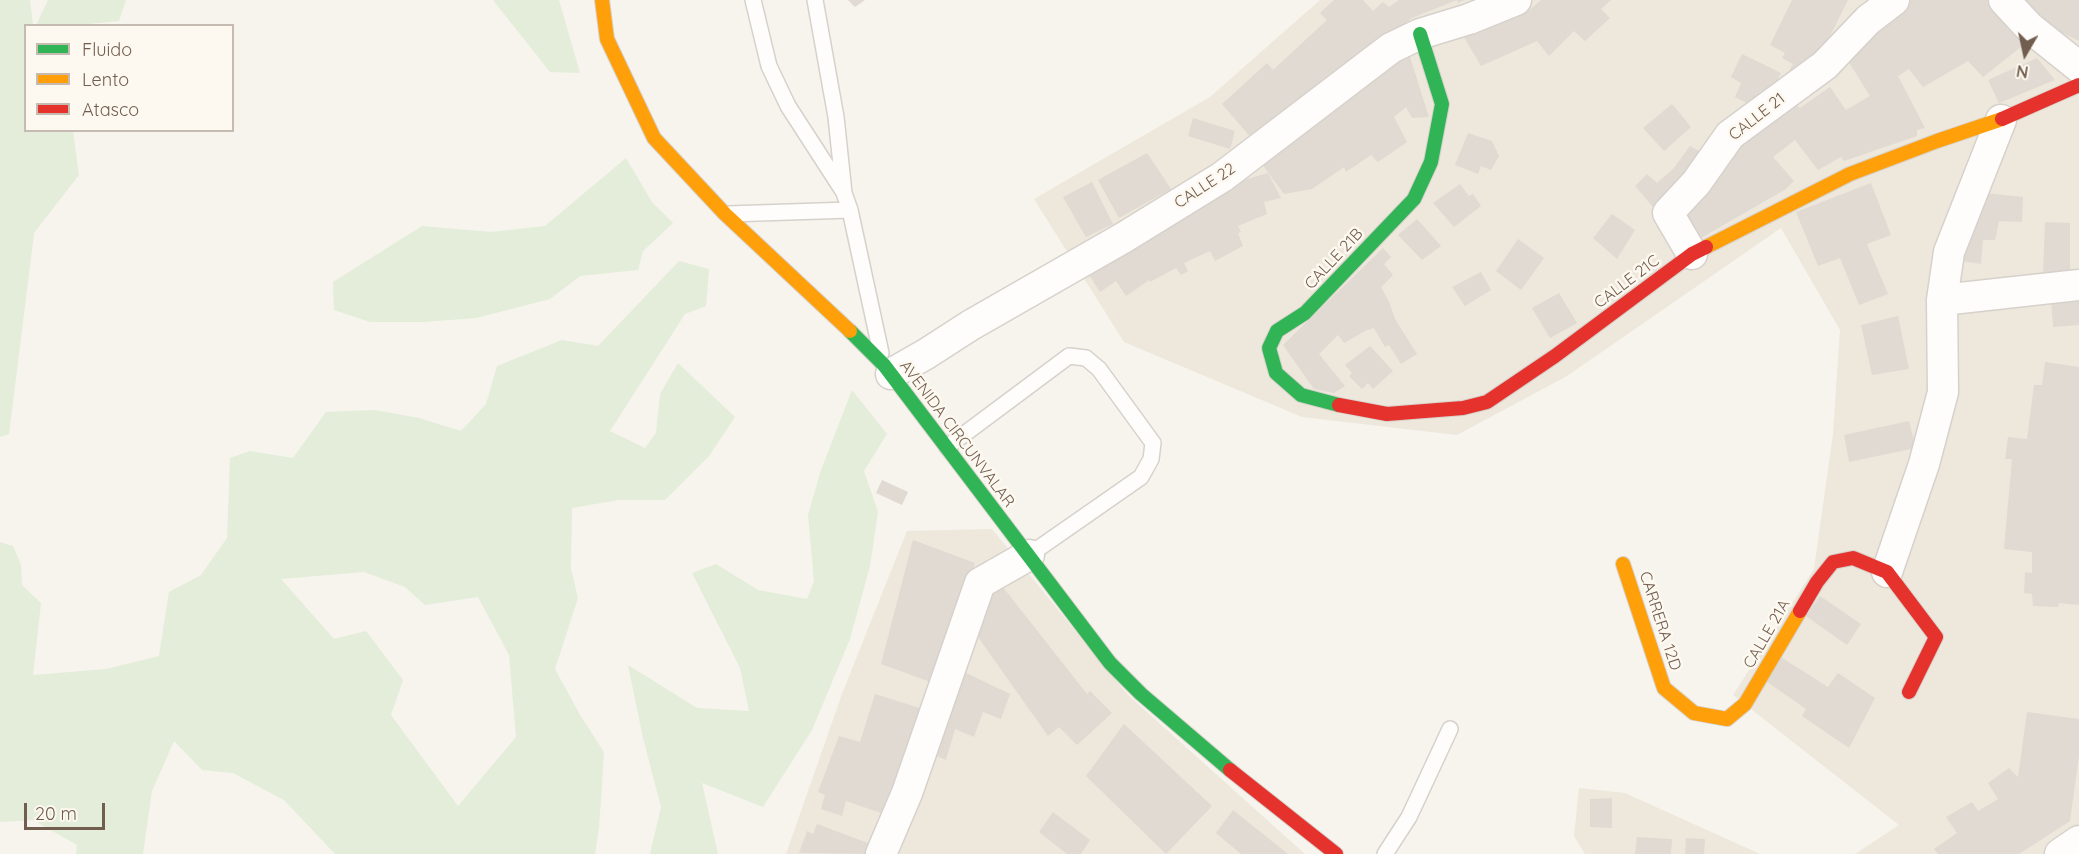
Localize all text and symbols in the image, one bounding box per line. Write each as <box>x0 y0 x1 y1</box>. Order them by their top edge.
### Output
legend <box>24 24 234 132</box>
north arrow <box>1995 24 2055 84</box>
text: Fluido <box>82 38 132 61</box>
text: N <box>2015 61 2030 83</box>
text: Lento <box>82 68 129 91</box>
street label: CALLE 21 <box>1725 89 1789 145</box>
text: Atasco <box>82 98 139 121</box>
street label: CALLE 22 <box>1171 159 1239 213</box>
street label: CALLE 21B <box>1301 224 1367 294</box>
street label: CALLE 21C <box>1591 251 1663 313</box>
street label: AVENIDA CIRCUNVALAR <box>895 357 1019 511</box>
street label: CARRERA 12D <box>1635 569 1685 673</box>
street label: CALLE 21A <box>1740 596 1794 672</box>
scale bar <box>27 791 108 829</box>
text: 20 m <box>35 802 77 825</box>

